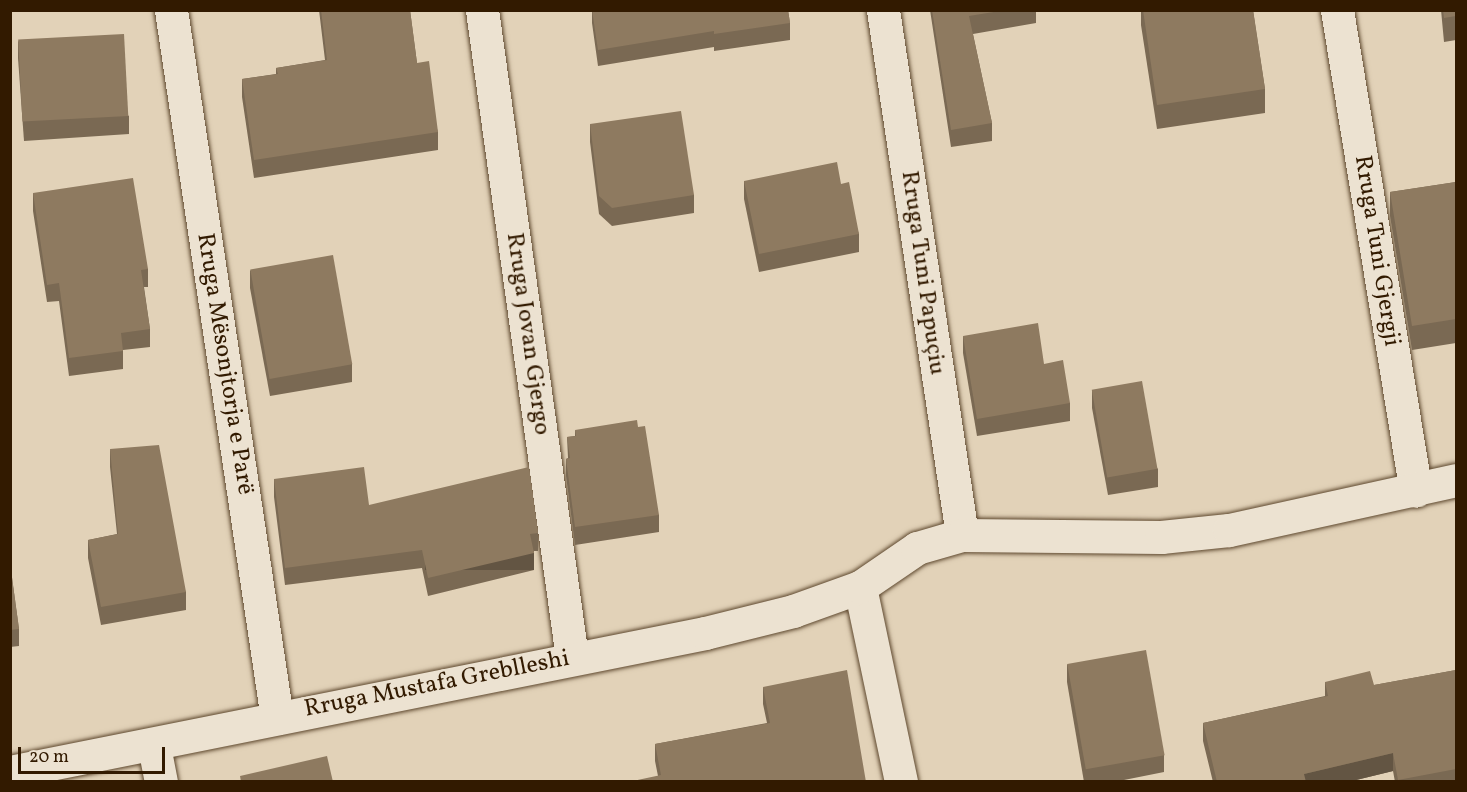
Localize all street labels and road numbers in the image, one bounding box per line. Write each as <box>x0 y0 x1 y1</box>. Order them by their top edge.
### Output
street label: Rruga Tuni Gjergji <box>1347 153 1405 349</box>
street label: Rruga Tuni Papuçiu <box>893 169 951 377</box>
street label: Rruga Mësonjtorja e Parë <box>189 231 259 497</box>
street label: Rruga Jovan Gjergo <box>499 231 555 437</box>
street label: Rruga Mustafa Greblleshi <box>302 645 572 725</box>

